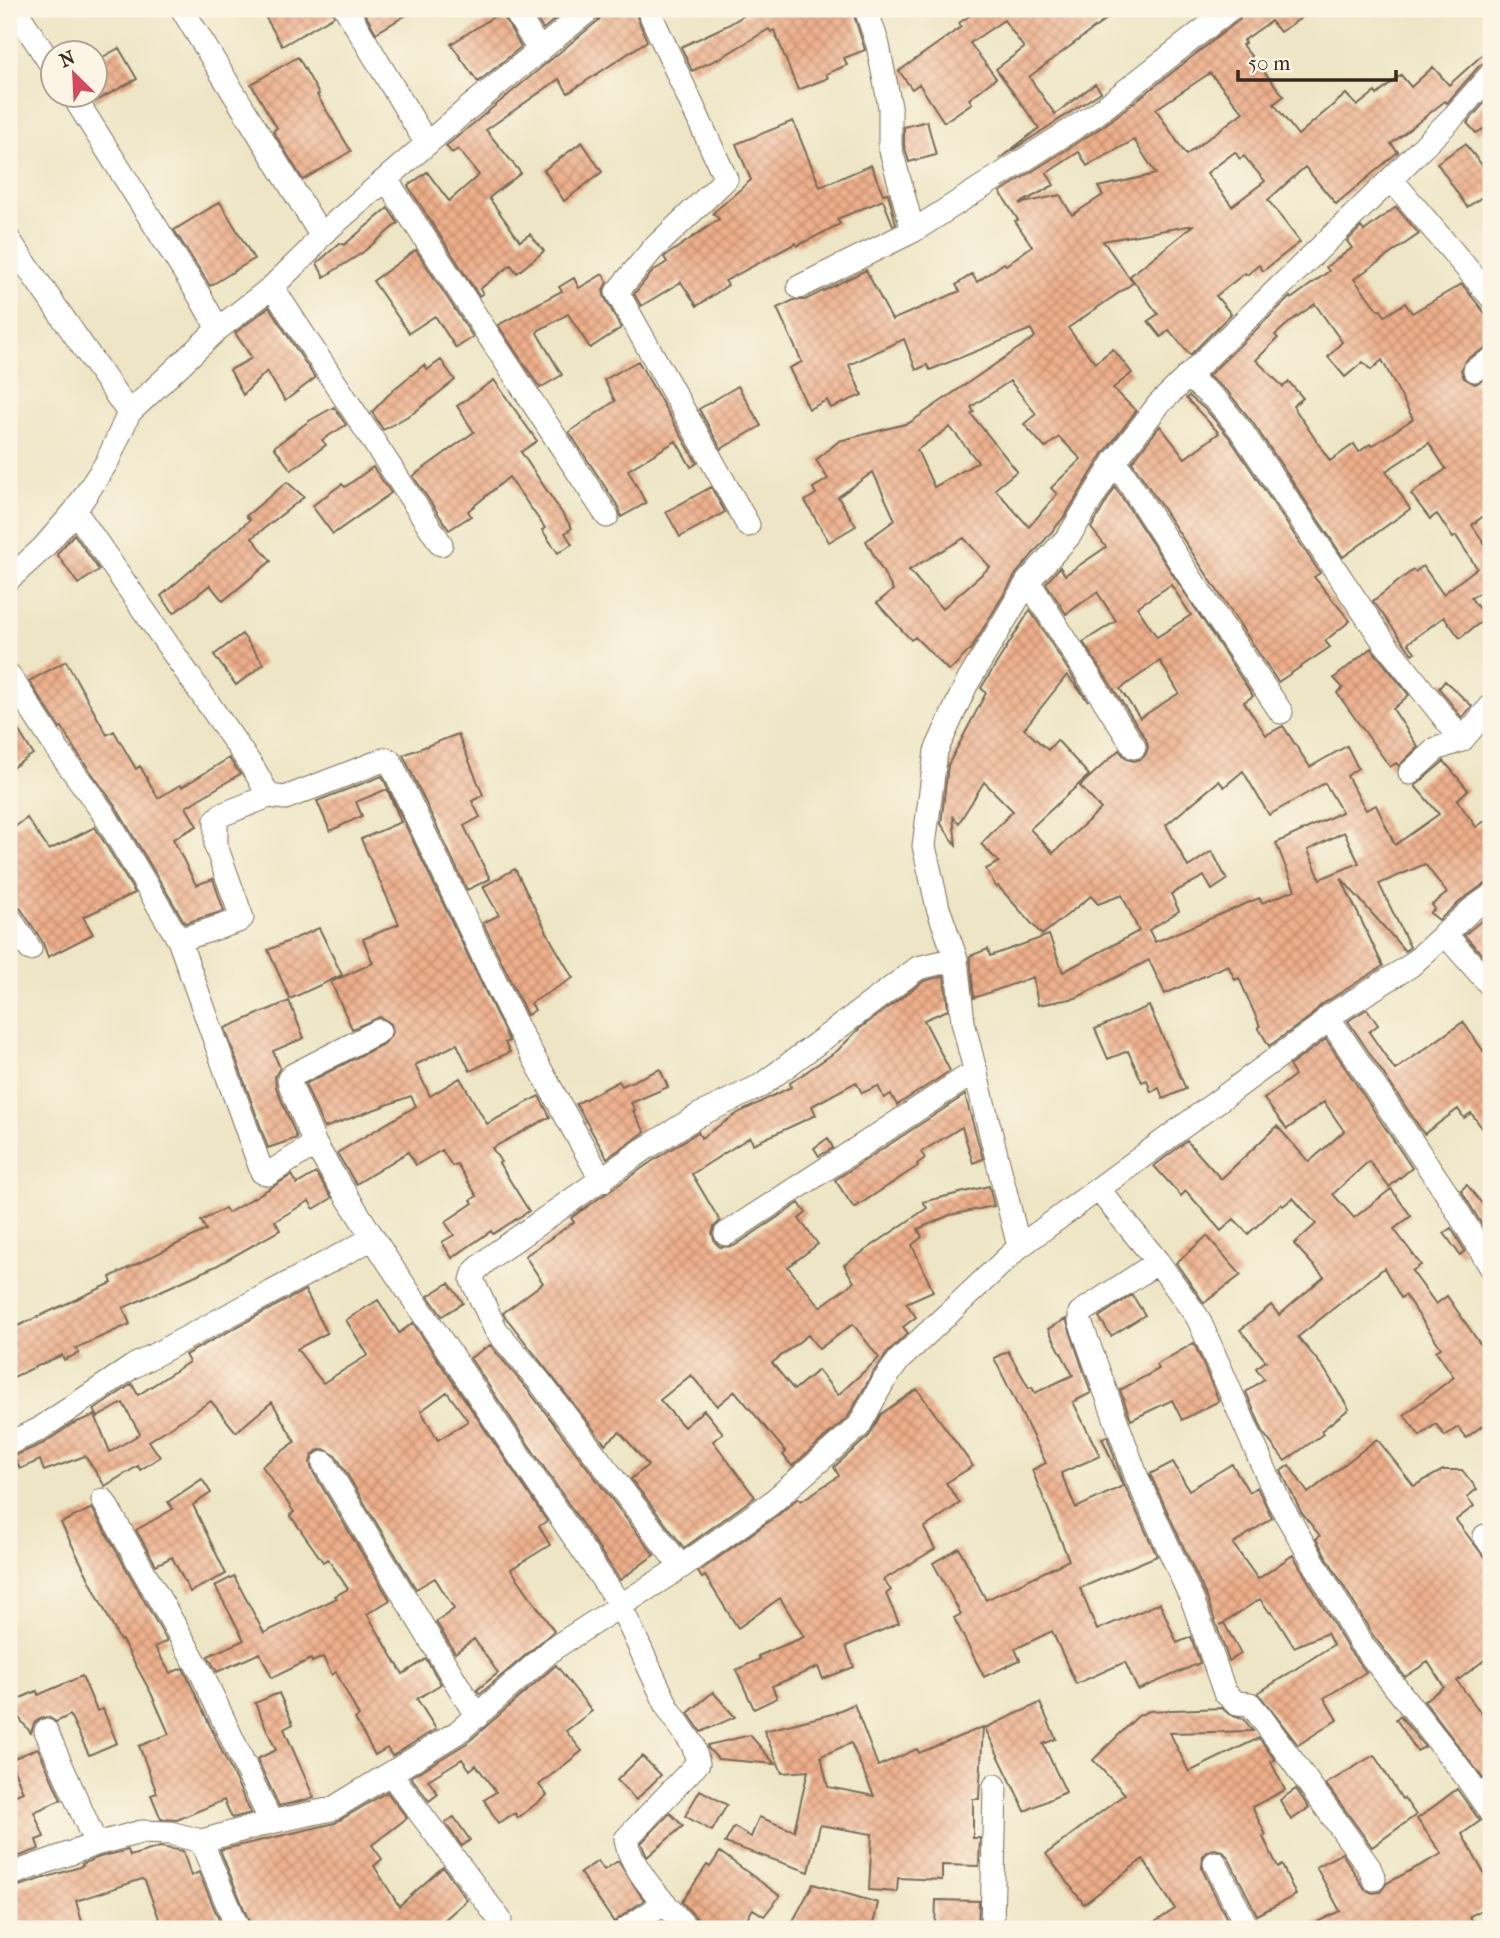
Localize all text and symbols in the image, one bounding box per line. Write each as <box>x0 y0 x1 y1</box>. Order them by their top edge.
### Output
north arrow <box>38 38 108 108</box>
scale bar <box>1238 38 1395 82</box>
text: N <box>56 46 79 72</box>
text: 50 m <box>1248 51 1291 75</box>

